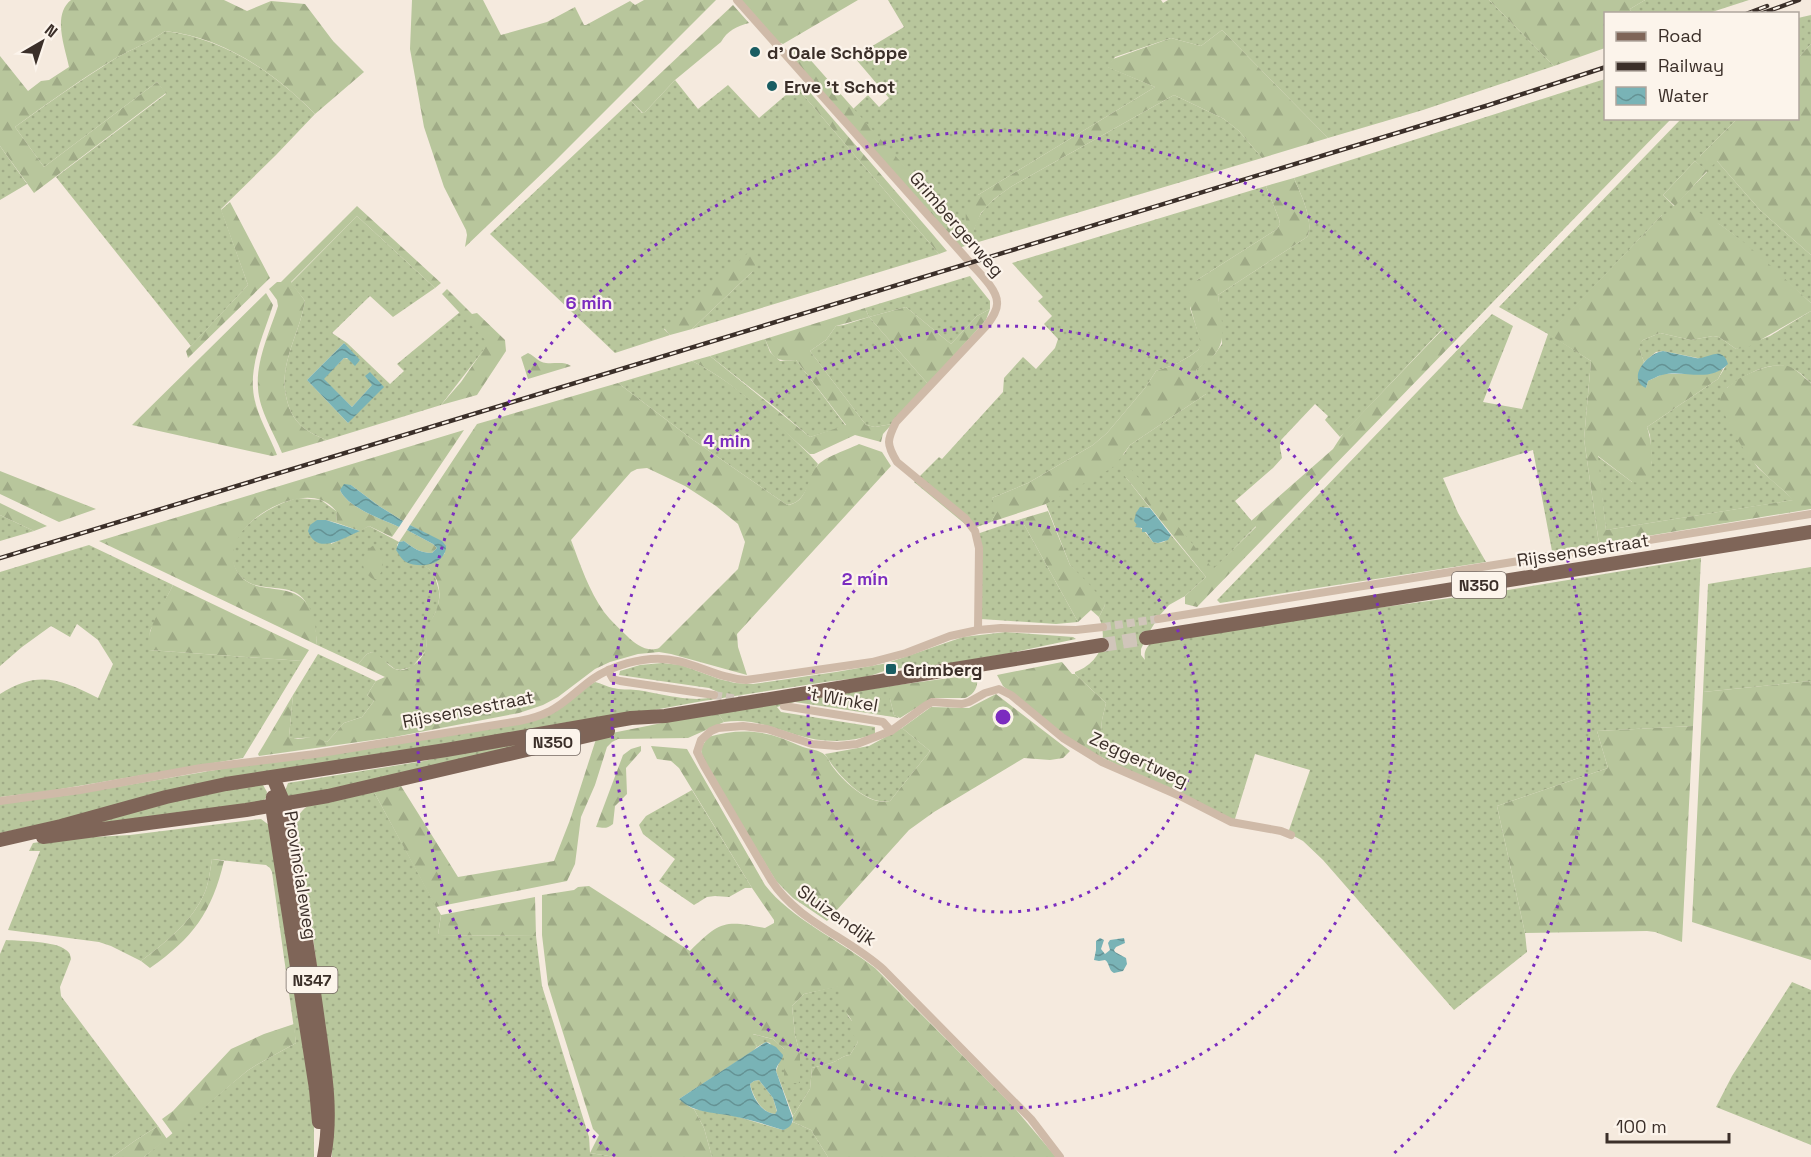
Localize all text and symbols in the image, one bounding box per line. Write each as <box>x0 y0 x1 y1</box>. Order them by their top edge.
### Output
north arrow <box>12 12 72 72</box>
legend <box>1604 12 1799 120</box>
text: N <box>40 19 62 42</box>
text: Road <box>1658 24 1702 47</box>
place label: d' Oale Schöppe <box>767 41 908 64</box>
marker: d' Oale Schöppe <box>748 45 762 59</box>
text: Railway <box>1658 54 1724 77</box>
place label: Erve 't Schot <box>784 75 895 98</box>
marker: Erve 't Schot <box>765 79 779 93</box>
text: Water <box>1658 84 1709 107</box>
street label: Grimbergerweg <box>905 166 1009 282</box>
text: 6 min <box>566 291 612 314</box>
text: 4 min <box>703 429 751 452</box>
street label: Rijssensestraat <box>1515 528 1651 572</box>
text: 2 min <box>842 567 888 590</box>
road number: N350 <box>1452 572 1506 598</box>
place label: Grimberg <box>903 658 982 681</box>
marker: Grimberg <box>884 662 898 676</box>
street label: 't Winkel <box>804 681 880 717</box>
street label: Rijssensestraat <box>400 685 536 733</box>
centre of rings <box>993 707 1013 727</box>
street label: Zeggertweg <box>1086 726 1192 792</box>
road number: N350 <box>526 729 580 755</box>
street label: Provincialeweg <box>279 809 323 941</box>
street label: Sluizendijk <box>793 879 881 951</box>
road number: N347 <box>286 967 338 993</box>
scale bar <box>1607 1106 1728 1144</box>
text: 100 m <box>1616 1115 1667 1138</box>

